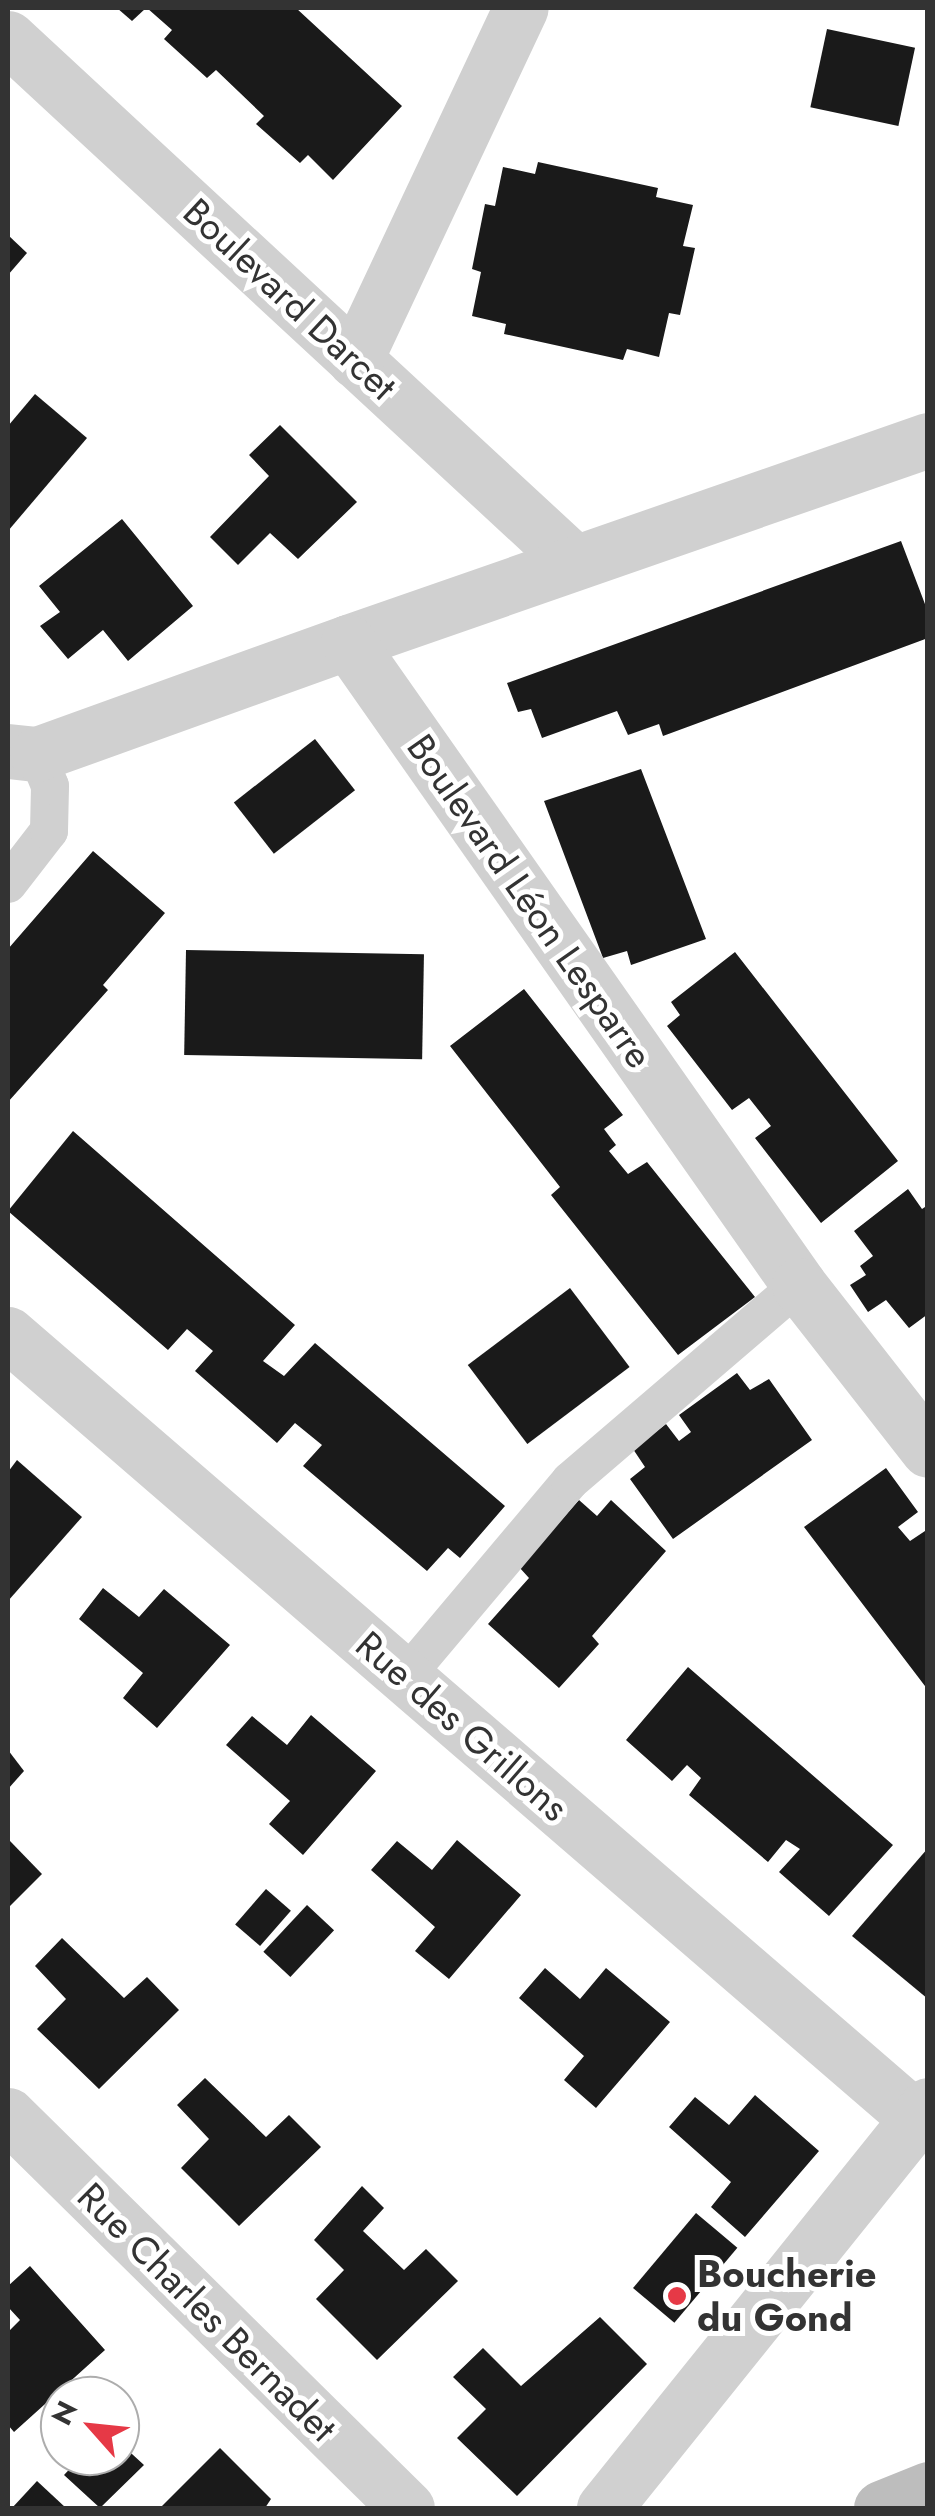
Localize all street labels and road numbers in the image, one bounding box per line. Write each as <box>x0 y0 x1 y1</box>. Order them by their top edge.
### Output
street label: Boulevard Darcet <box>174 189 406 409</box>
street label: Boulevard Léon Lesparre <box>398 726 662 1076</box>
street label: Rue des Grillons <box>347 1622 577 1830</box>
street label: Rue Charles Bernadet <box>68 2173 346 2451</box>

